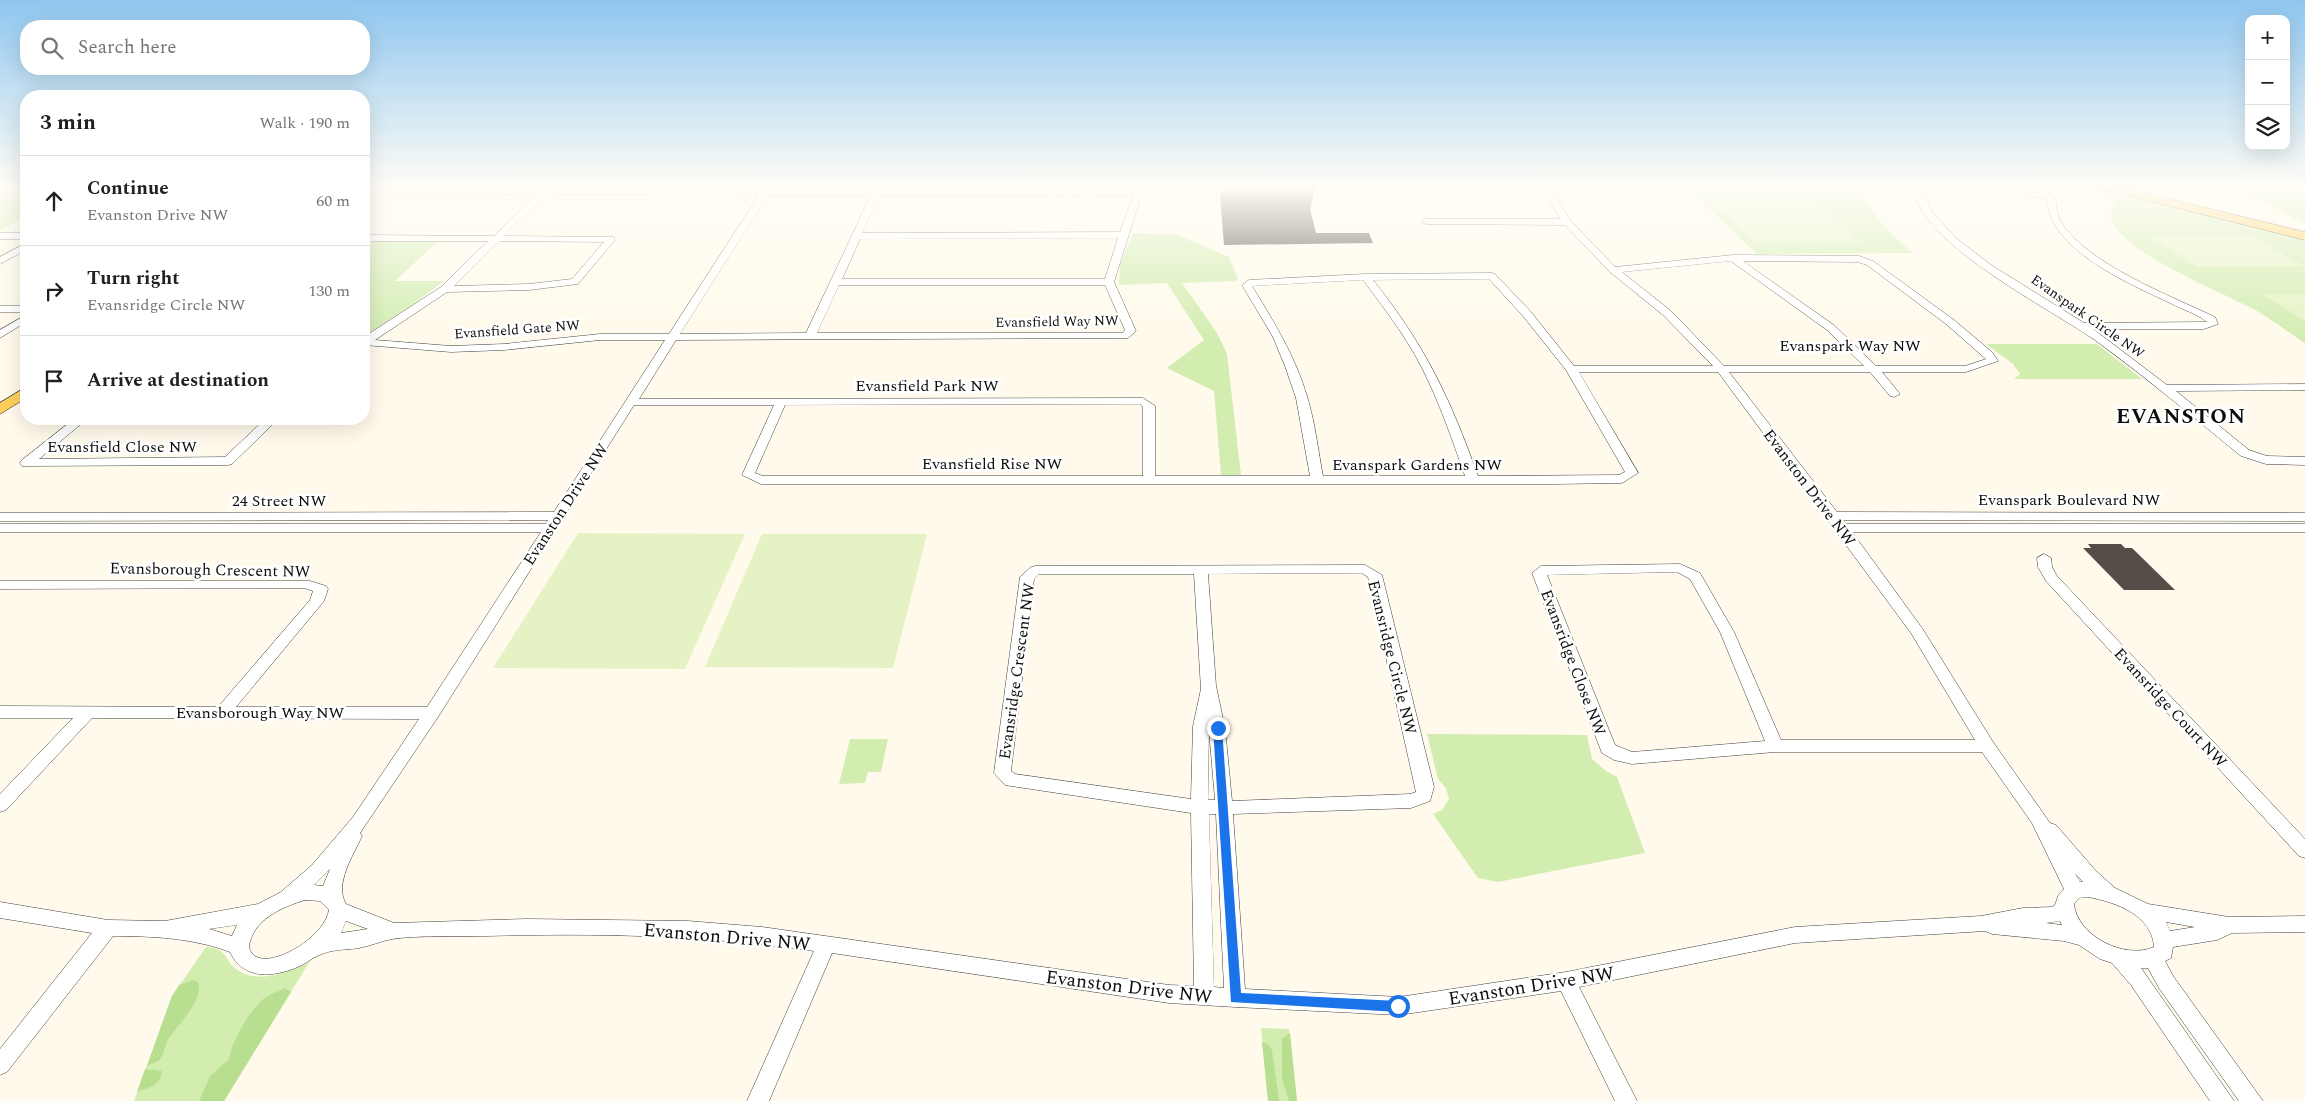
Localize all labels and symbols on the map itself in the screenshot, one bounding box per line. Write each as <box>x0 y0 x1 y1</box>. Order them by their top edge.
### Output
street label: Evanspark Circle NW <box>2027 269 2149 364</box>
street label: Evansfield Way NW <box>995 310 1119 333</box>
street label: Evansfield Gate NW <box>454 315 581 344</box>
street label: Evanspark Way NW <box>1779 334 1921 358</box>
street label: Evansfield Park NW <box>855 374 999 398</box>
district label: EVANSTON <box>2116 401 2246 433</box>
street label: Evanston Drive NW <box>1757 424 1861 551</box>
street label: Evansfield Close NW <box>47 435 197 459</box>
street label: Evanston Drive NW <box>517 439 614 570</box>
street label: Evansfield Rise NW <box>922 452 1063 476</box>
street label: Evanspark Gardens NW <box>1332 453 1502 477</box>
street label: Evanspark Boulevard NW <box>1978 488 2160 512</box>
street label: 24 Street NW <box>232 489 326 513</box>
street label: Evansborough Crescent NW <box>109 556 311 584</box>
street label: Evansridge Circle NW <box>1361 578 1423 737</box>
street label: Evansridge Crescent NW <box>993 581 1041 761</box>
street label: Evansridge Close NW <box>1534 586 1612 739</box>
street label: Evansridge Court NW <box>2108 642 2233 773</box>
street label: Evansborough Way NW <box>176 701 345 725</box>
route end <box>1207 717 1230 740</box>
street label: Evanston Drive NW <box>642 916 812 959</box>
street label: Evanston Drive NW <box>1446 959 1617 1014</box>
street label: Evanston Drive NW <box>1044 963 1214 1012</box>
route start <box>1387 995 1410 1018</box>

